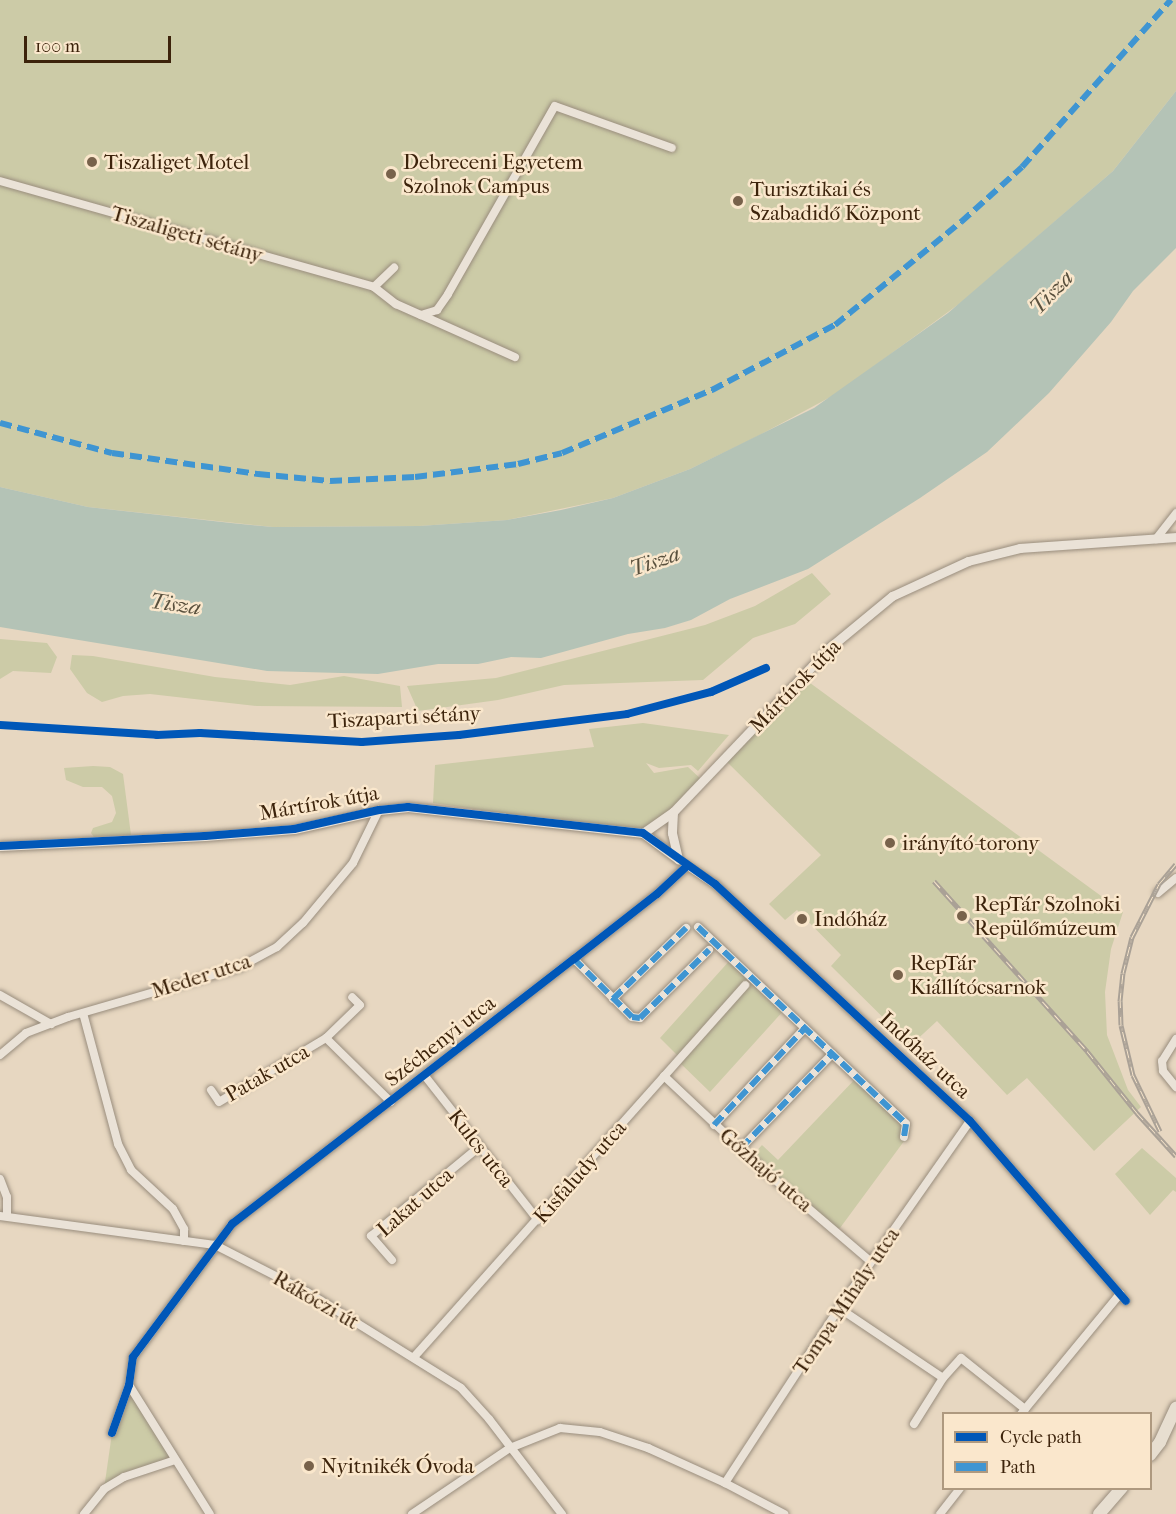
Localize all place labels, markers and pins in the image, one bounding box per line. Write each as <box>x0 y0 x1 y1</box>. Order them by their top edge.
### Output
place label: Tiszaliget Motel <box>104 149 249 175</box>
place label: Debreceni Egyetem Szolnok Campus <box>403 149 583 199</box>
marker: Tiszaliget Motel <box>85 155 99 169</box>
marker: Debreceni Egyetem Szolnok Campus <box>384 167 398 181</box>
place label: Turisztikai és Szabadidő Központ <box>750 176 921 226</box>
marker: Turisztikai és Szabadidő Központ <box>731 194 745 208</box>
place label: irányító-torony <box>902 830 1039 856</box>
marker: irányító-torony <box>883 836 897 850</box>
place label: RepTár Szolnoki Repülőmúzeum <box>974 891 1120 941</box>
place label: Indóház <box>814 906 887 932</box>
marker: RepTár Szolnoki Repülőmúzeum <box>955 909 969 923</box>
marker: Indóház <box>795 912 809 926</box>
place label: RepTár Kiállítócsarnok <box>910 950 1046 1000</box>
marker: RepTár Kiállítócsarnok <box>891 968 905 982</box>
place label: Nyitnikék Óvoda <box>321 1453 474 1479</box>
marker: Nyitnikék Óvoda <box>302 1459 316 1473</box>

